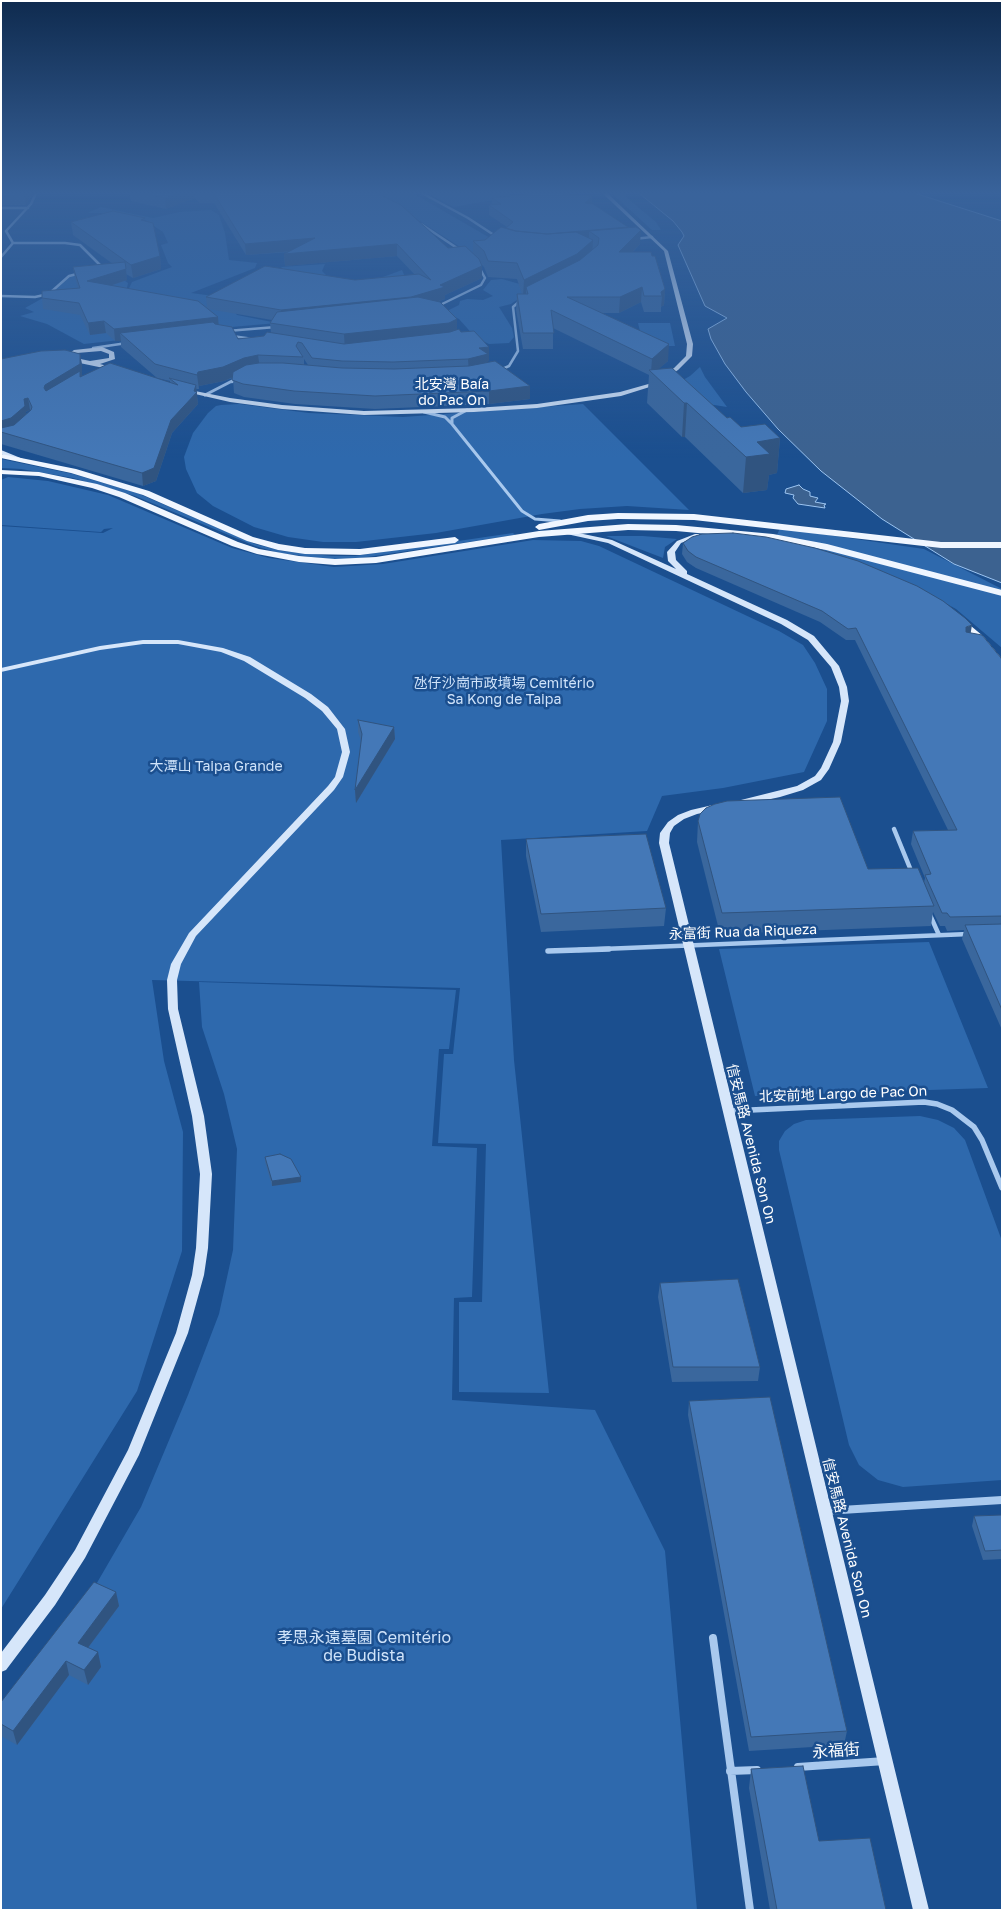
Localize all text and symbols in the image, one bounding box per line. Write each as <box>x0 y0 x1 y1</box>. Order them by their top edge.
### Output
district label: 北安灣 Baía do Pac On <box>413 377 491 410</box>
park label: 氹仔沙崗市政墳場 Cemitério Sa Kong de Taipa <box>414 676 594 709</box>
park label: 大潭山 Taipa Grande <box>149 759 283 775</box>
street label: 永富街 Rua da Riqueza <box>669 921 817 943</box>
street label: 信安馬路 Avenida Son On <box>723 1062 779 1226</box>
street label: 北安前地 Largo de Pac On <box>758 1083 928 1105</box>
street label: 信安馬路 Avenida Son On <box>819 1456 875 1620</box>
park label: 孝思永遠墓園 Cemitério de Budista <box>277 1628 451 1666</box>
street label: 永福街 <box>811 1740 861 1762</box>

